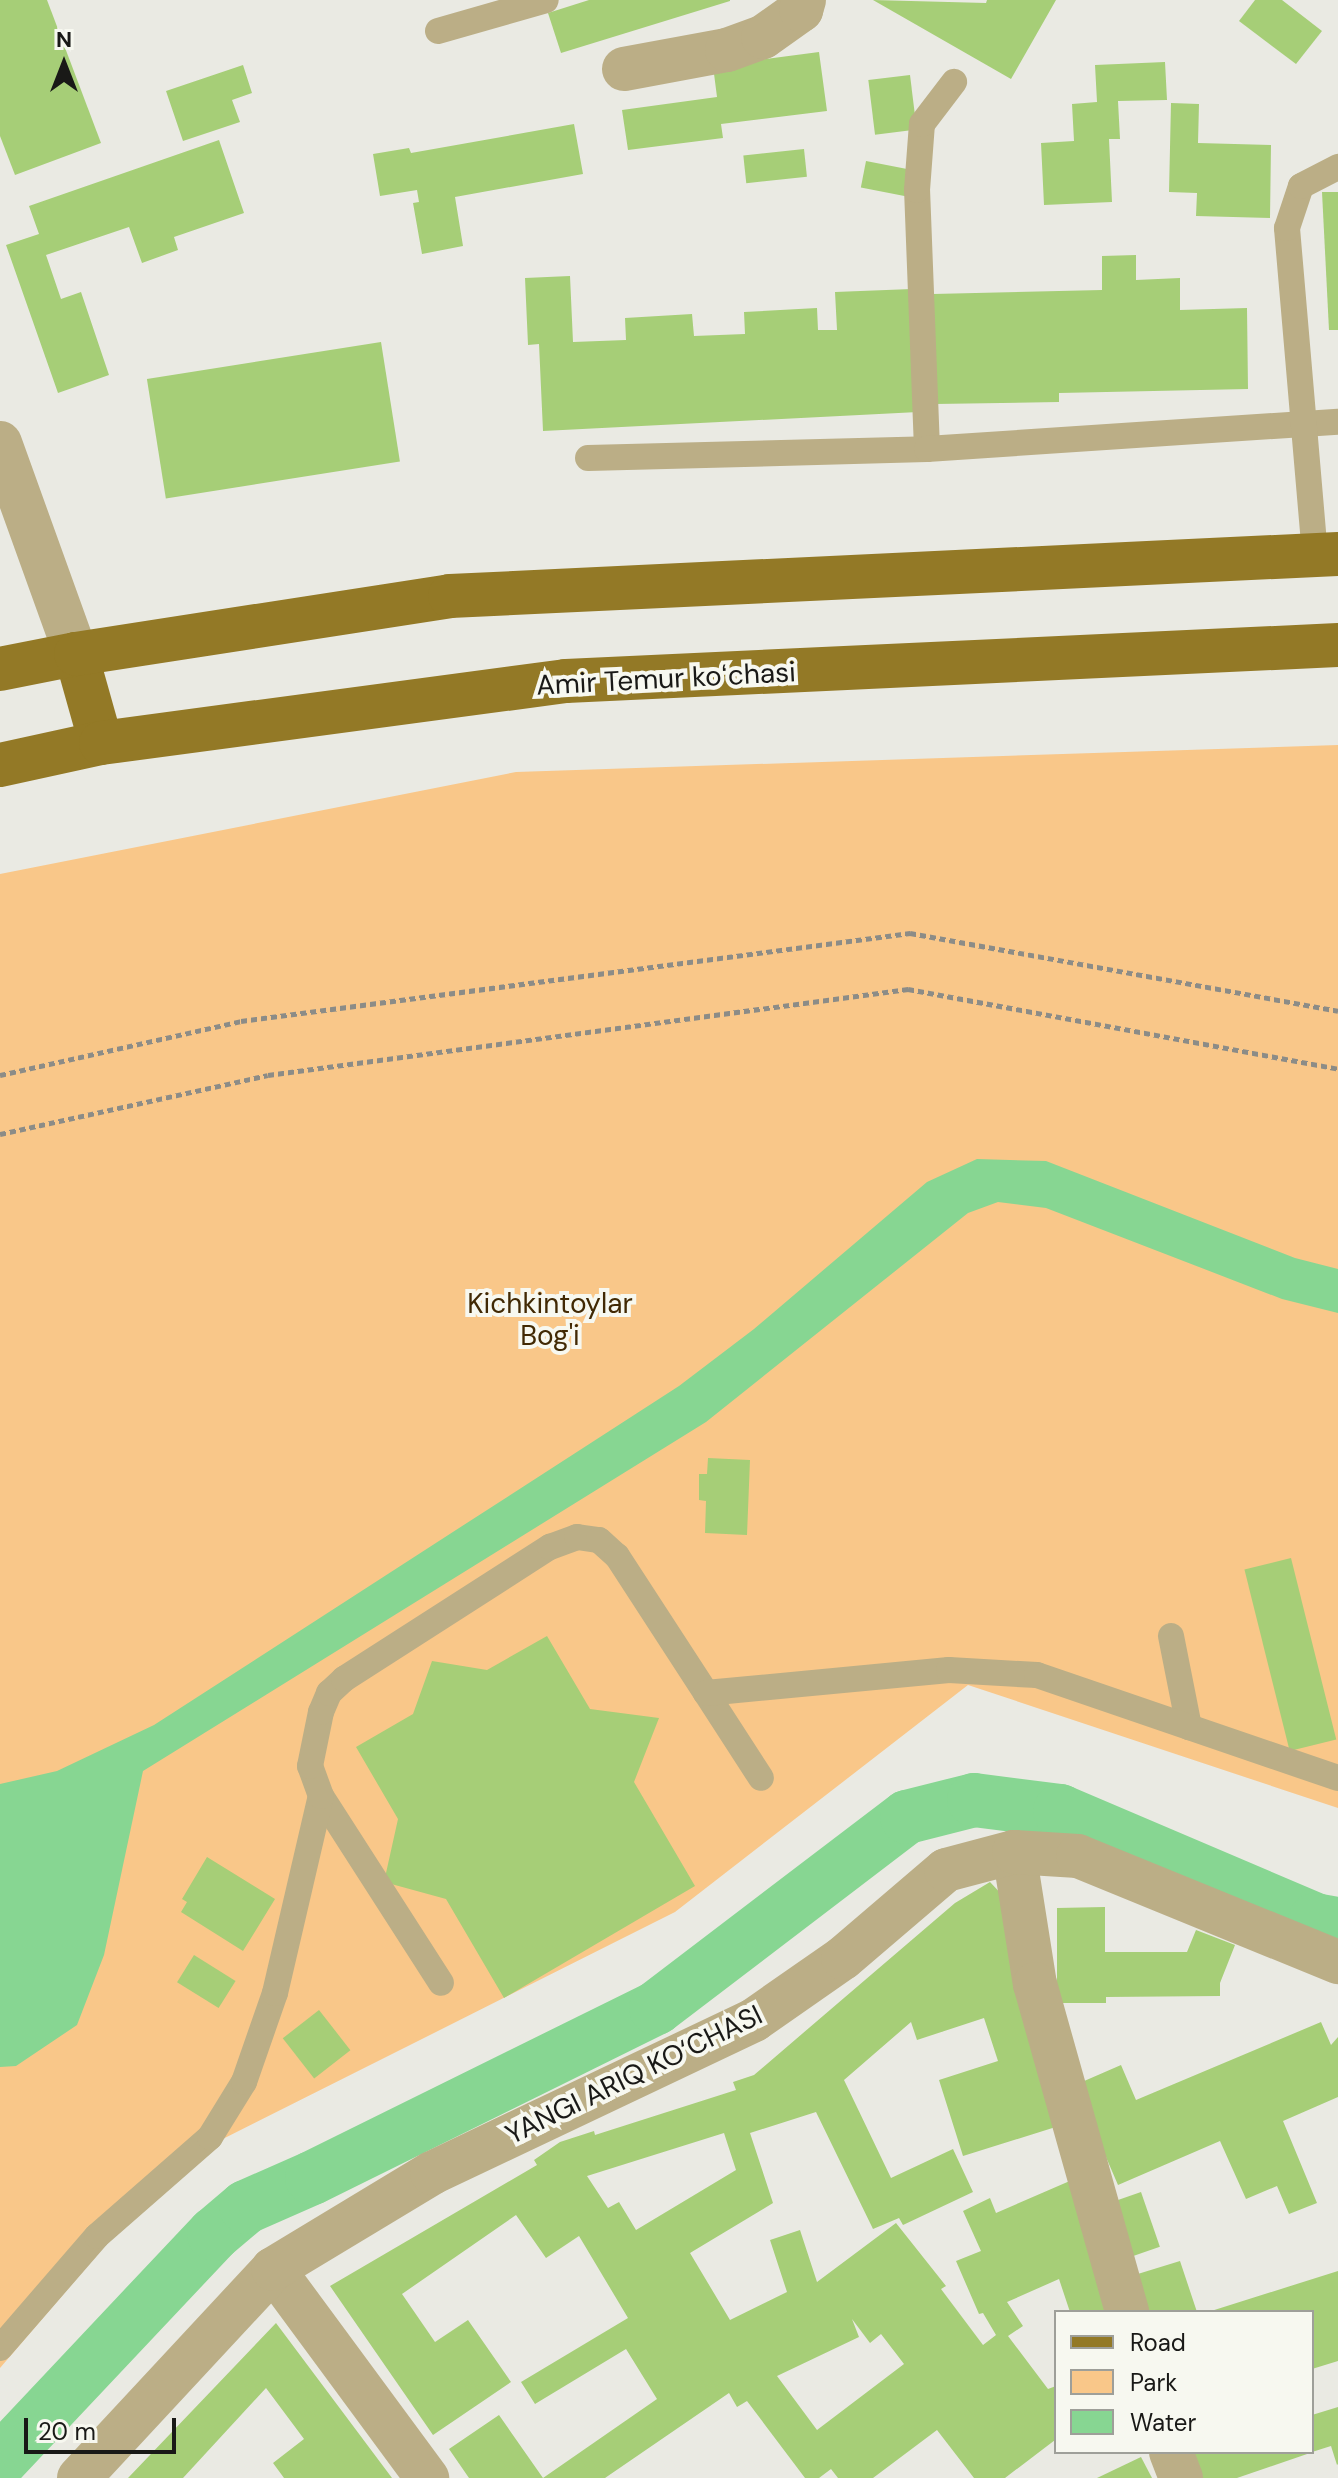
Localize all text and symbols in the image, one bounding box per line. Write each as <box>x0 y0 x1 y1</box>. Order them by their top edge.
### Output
north arrow <box>24 24 104 104</box>
text: N <box>56 25 72 54</box>
street label: Amir Temur koʻchasi <box>535 655 797 703</box>
park label: Kichkintoylar Bog'i <box>467 1287 633 1353</box>
street label: YANGI ARIQ KO‘CHASI <box>500 1998 768 2152</box>
legend <box>1054 2310 1314 2454</box>
text: Road <box>1130 2327 1186 2358</box>
text: Park <box>1130 2367 1177 2398</box>
scale bar <box>28 2402 180 2452</box>
text: Water <box>1130 2407 1196 2438</box>
text: 20 m <box>38 2416 96 2447</box>

